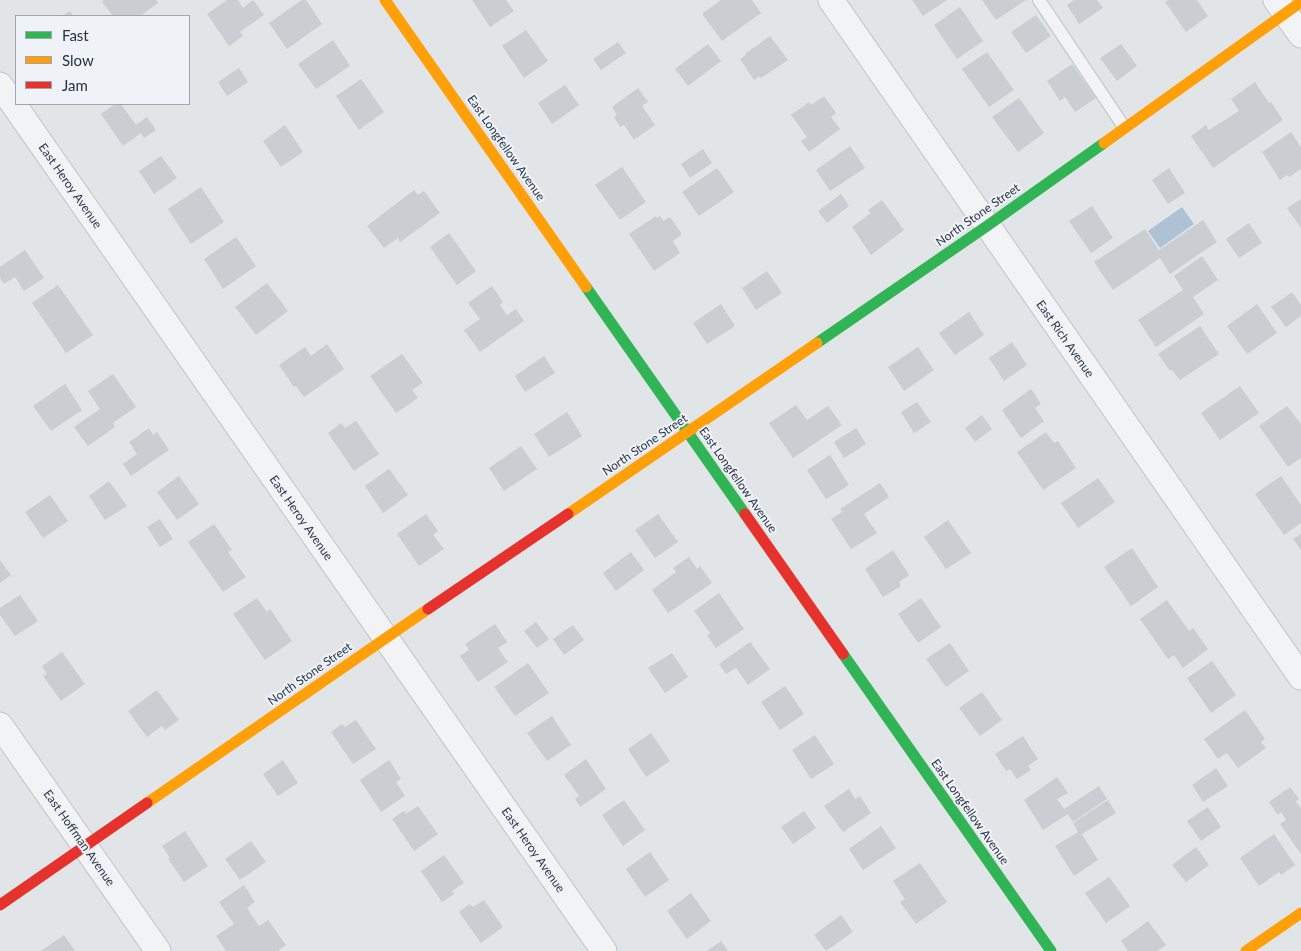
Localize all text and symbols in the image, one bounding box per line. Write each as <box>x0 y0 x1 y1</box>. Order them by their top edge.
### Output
legend <box>15 15 190 105</box>
text: Fast <box>62 26 89 44</box>
text: Slow <box>62 51 94 69</box>
text: Jam <box>62 76 88 94</box>
street label: East Longfellow Avenue <box>464 92 548 204</box>
street label: East Heroy Avenue <box>35 141 105 231</box>
street label: North Stone Street <box>933 181 1023 249</box>
street label: East Rich Avenue <box>1033 298 1097 380</box>
street label: North Stone Street <box>600 411 690 479</box>
street label: East Longfellow Avenue <box>696 424 780 536</box>
street label: East Heroy Avenue <box>266 473 336 563</box>
street label: North Stone Street <box>265 640 355 708</box>
street label: East Longfellow Avenue <box>928 756 1012 868</box>
street label: East Hoffman Avenue <box>40 787 118 889</box>
street label: East Heroy Avenue <box>498 805 568 895</box>

